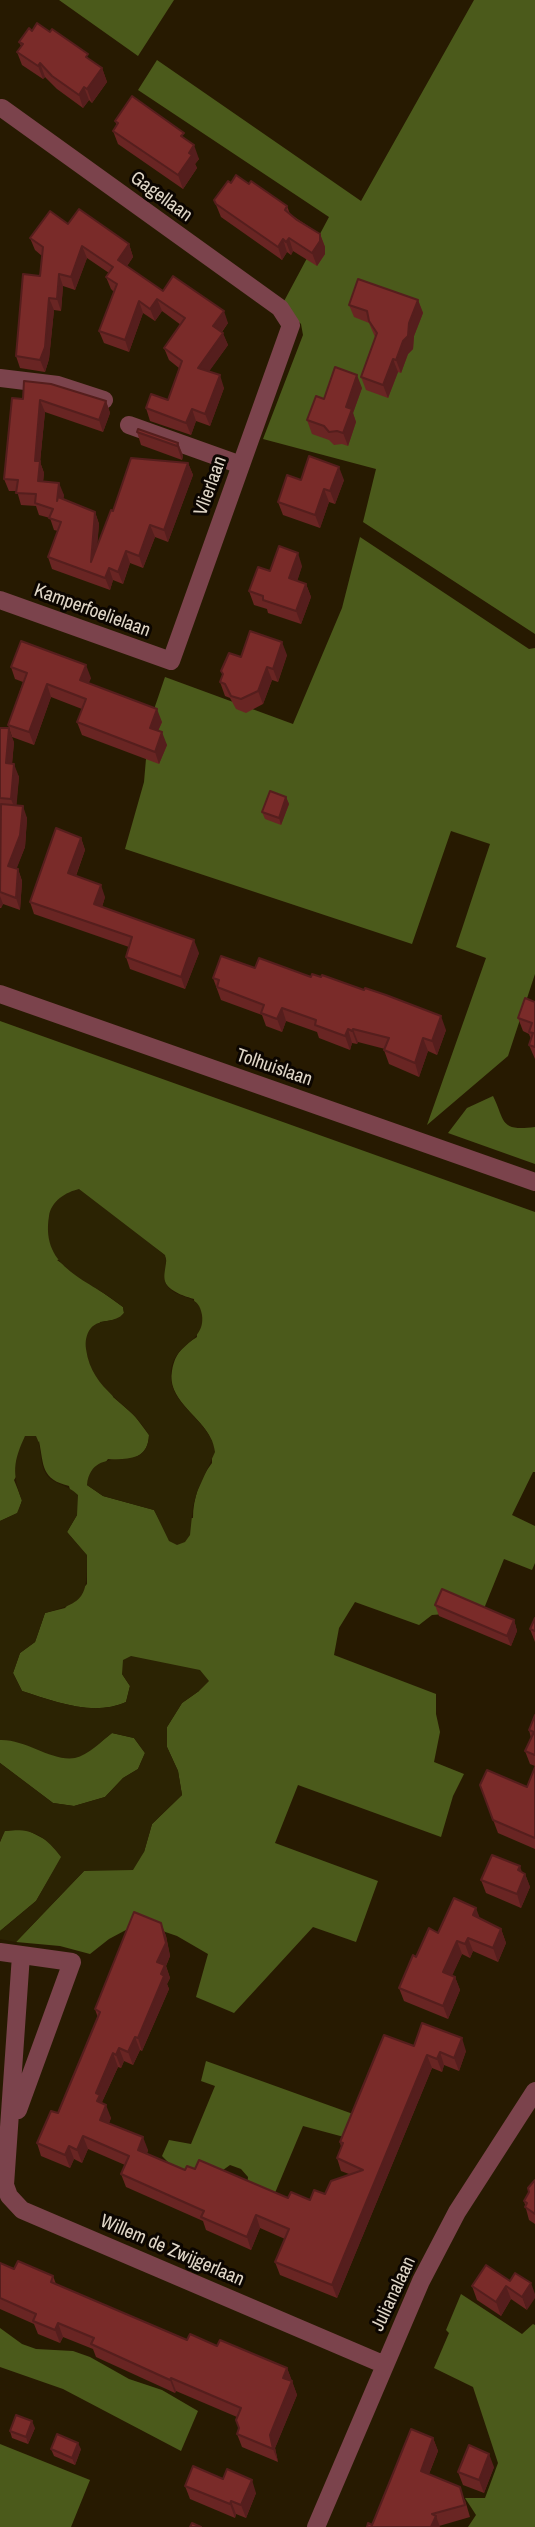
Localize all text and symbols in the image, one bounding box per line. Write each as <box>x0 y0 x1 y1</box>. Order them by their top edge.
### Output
street label: Gagellaan <box>126 167 196 227</box>
street label: Vlierlaan <box>190 453 232 519</box>
street label: Kamperfoelielaan <box>31 579 153 643</box>
street label: Tolhuislaan <box>233 1044 315 1092</box>
street label: Willem de Zwijgerlaan <box>97 2210 247 2292</box>
street label: Julianalaan <box>367 2253 421 2335</box>

